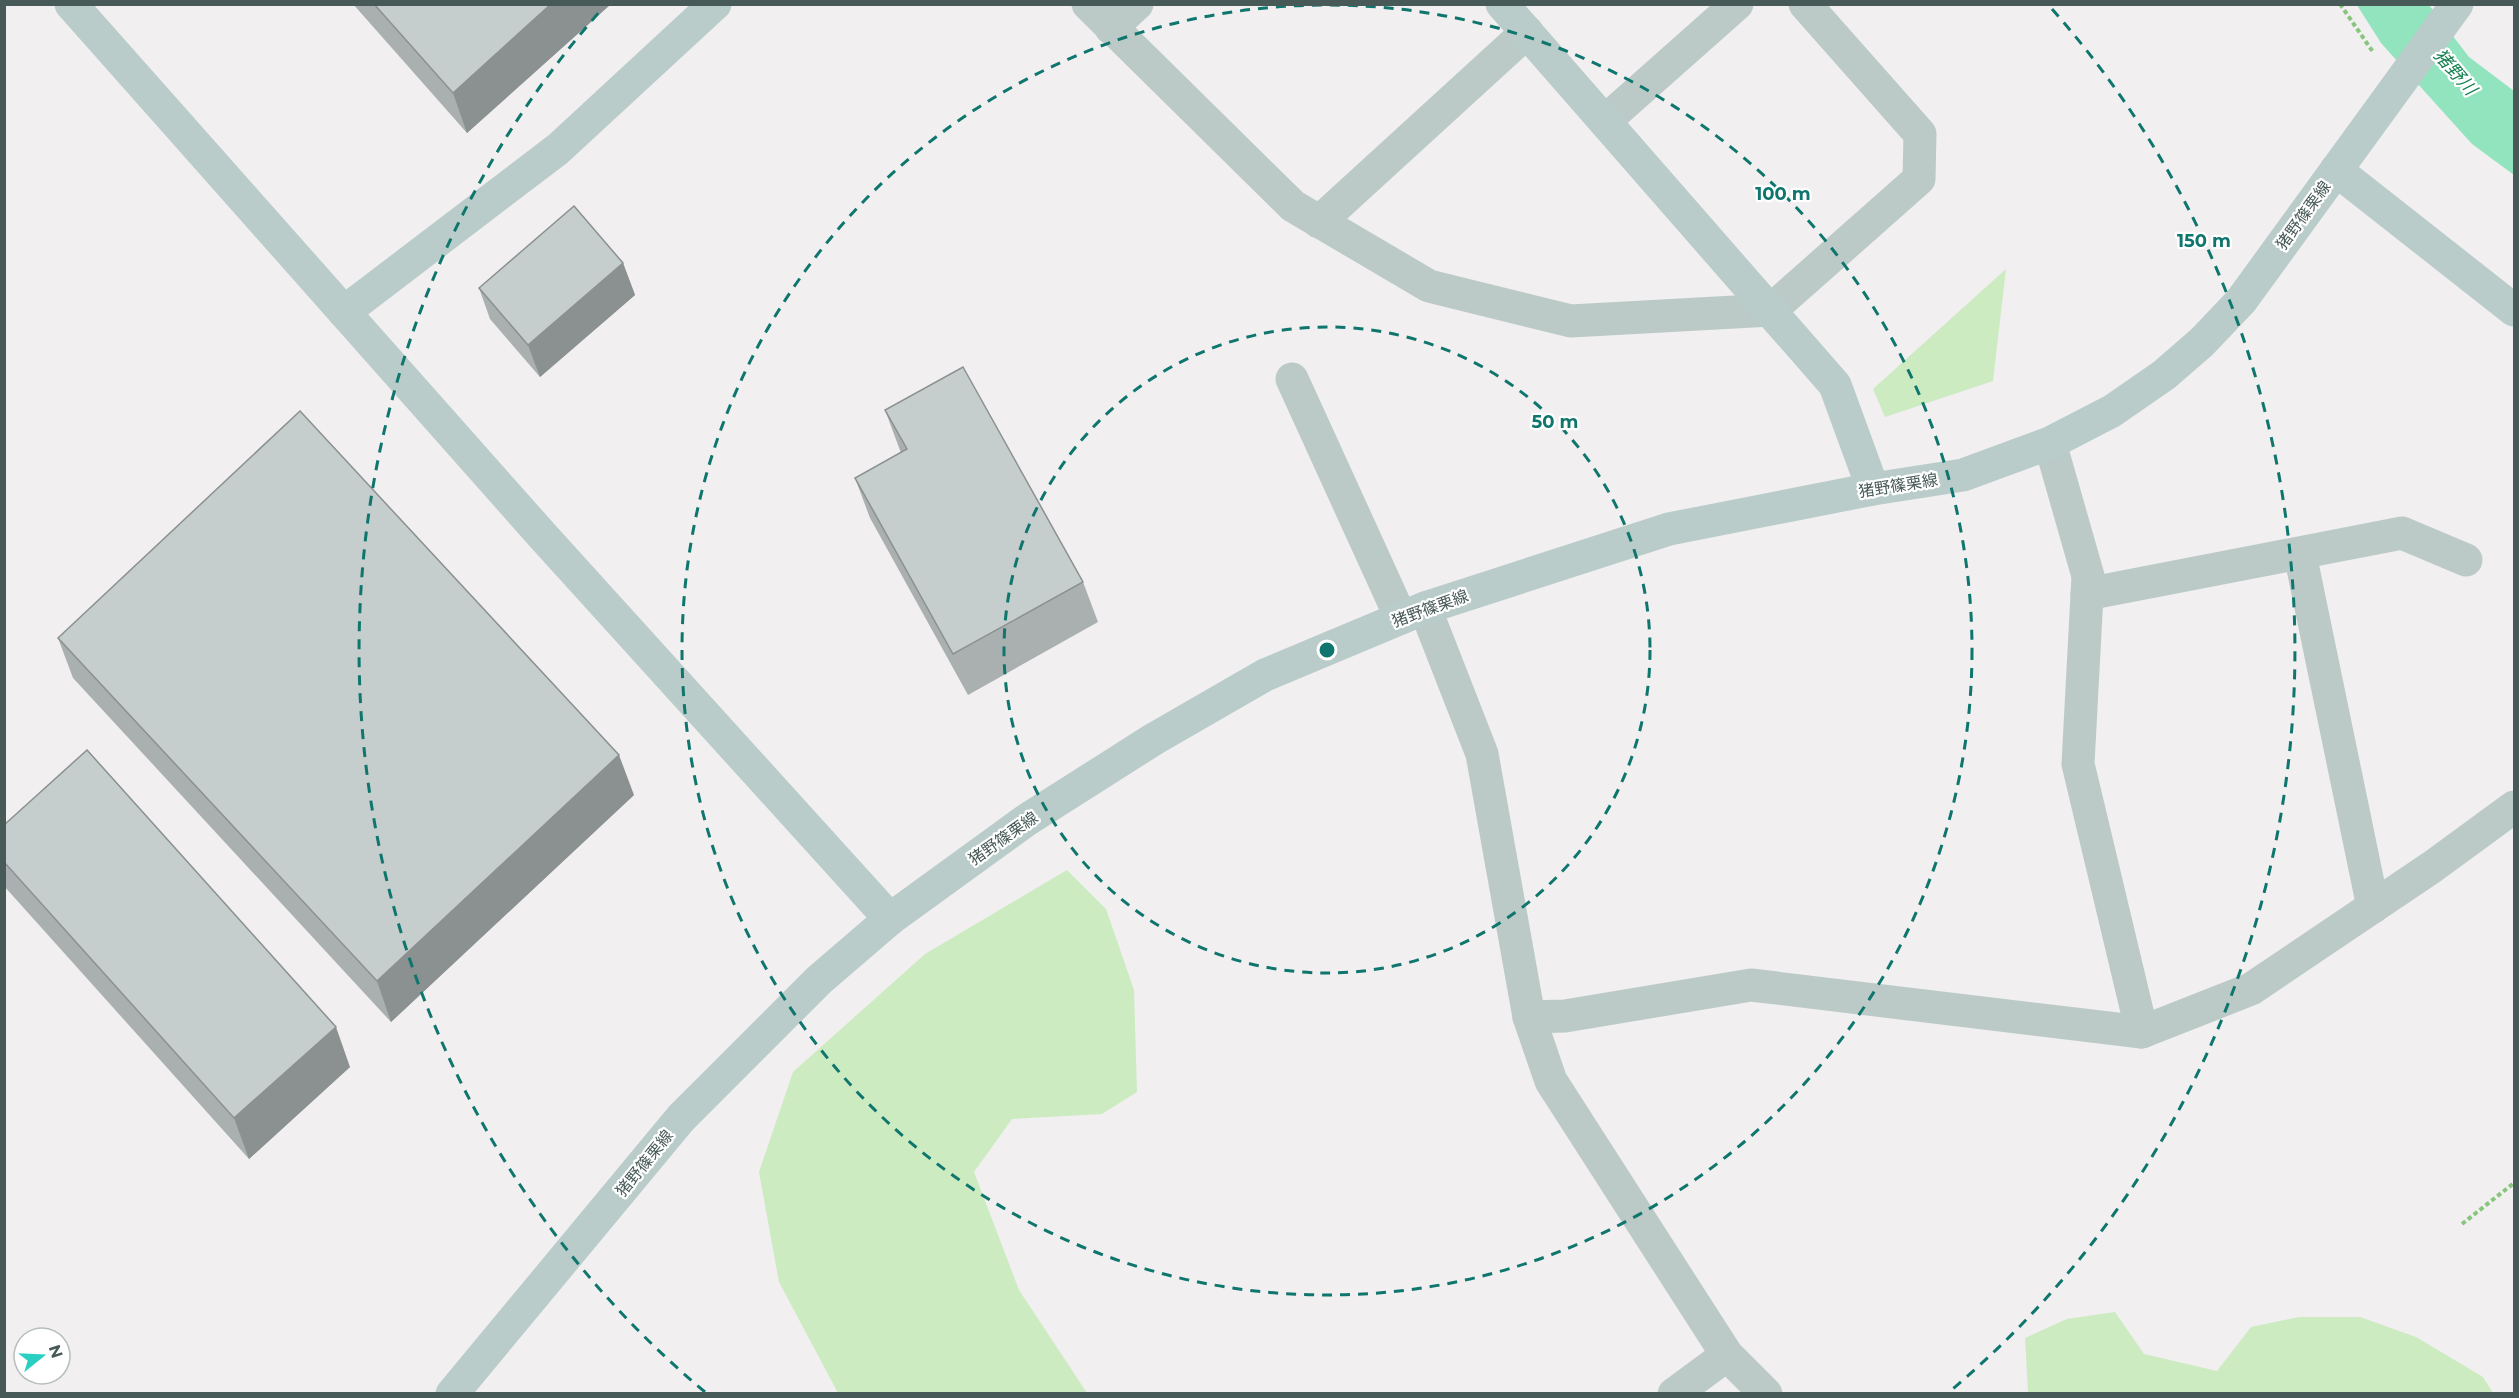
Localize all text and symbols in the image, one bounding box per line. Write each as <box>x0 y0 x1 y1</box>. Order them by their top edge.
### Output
water label: 猪野川 <box>2429 44 2482 101</box>
street label: 猪野篠栗線 <box>2272 177 2335 253</box>
text: 100 m <box>1755 183 1811 205</box>
text: 150 m <box>2177 230 2231 252</box>
text: 50 m <box>1532 411 1578 433</box>
street label: 猪野篠栗線 <box>1857 470 1939 501</box>
street label: 猪野篠栗線 <box>1389 586 1471 631</box>
centre of rings <box>1317 640 1337 660</box>
street label: 猪野篠栗線 <box>965 808 1042 869</box>
street label: 猪野篠栗線 <box>612 1126 677 1200</box>
north arrow <box>12 1326 72 1386</box>
text: N <box>45 1342 67 1361</box>

